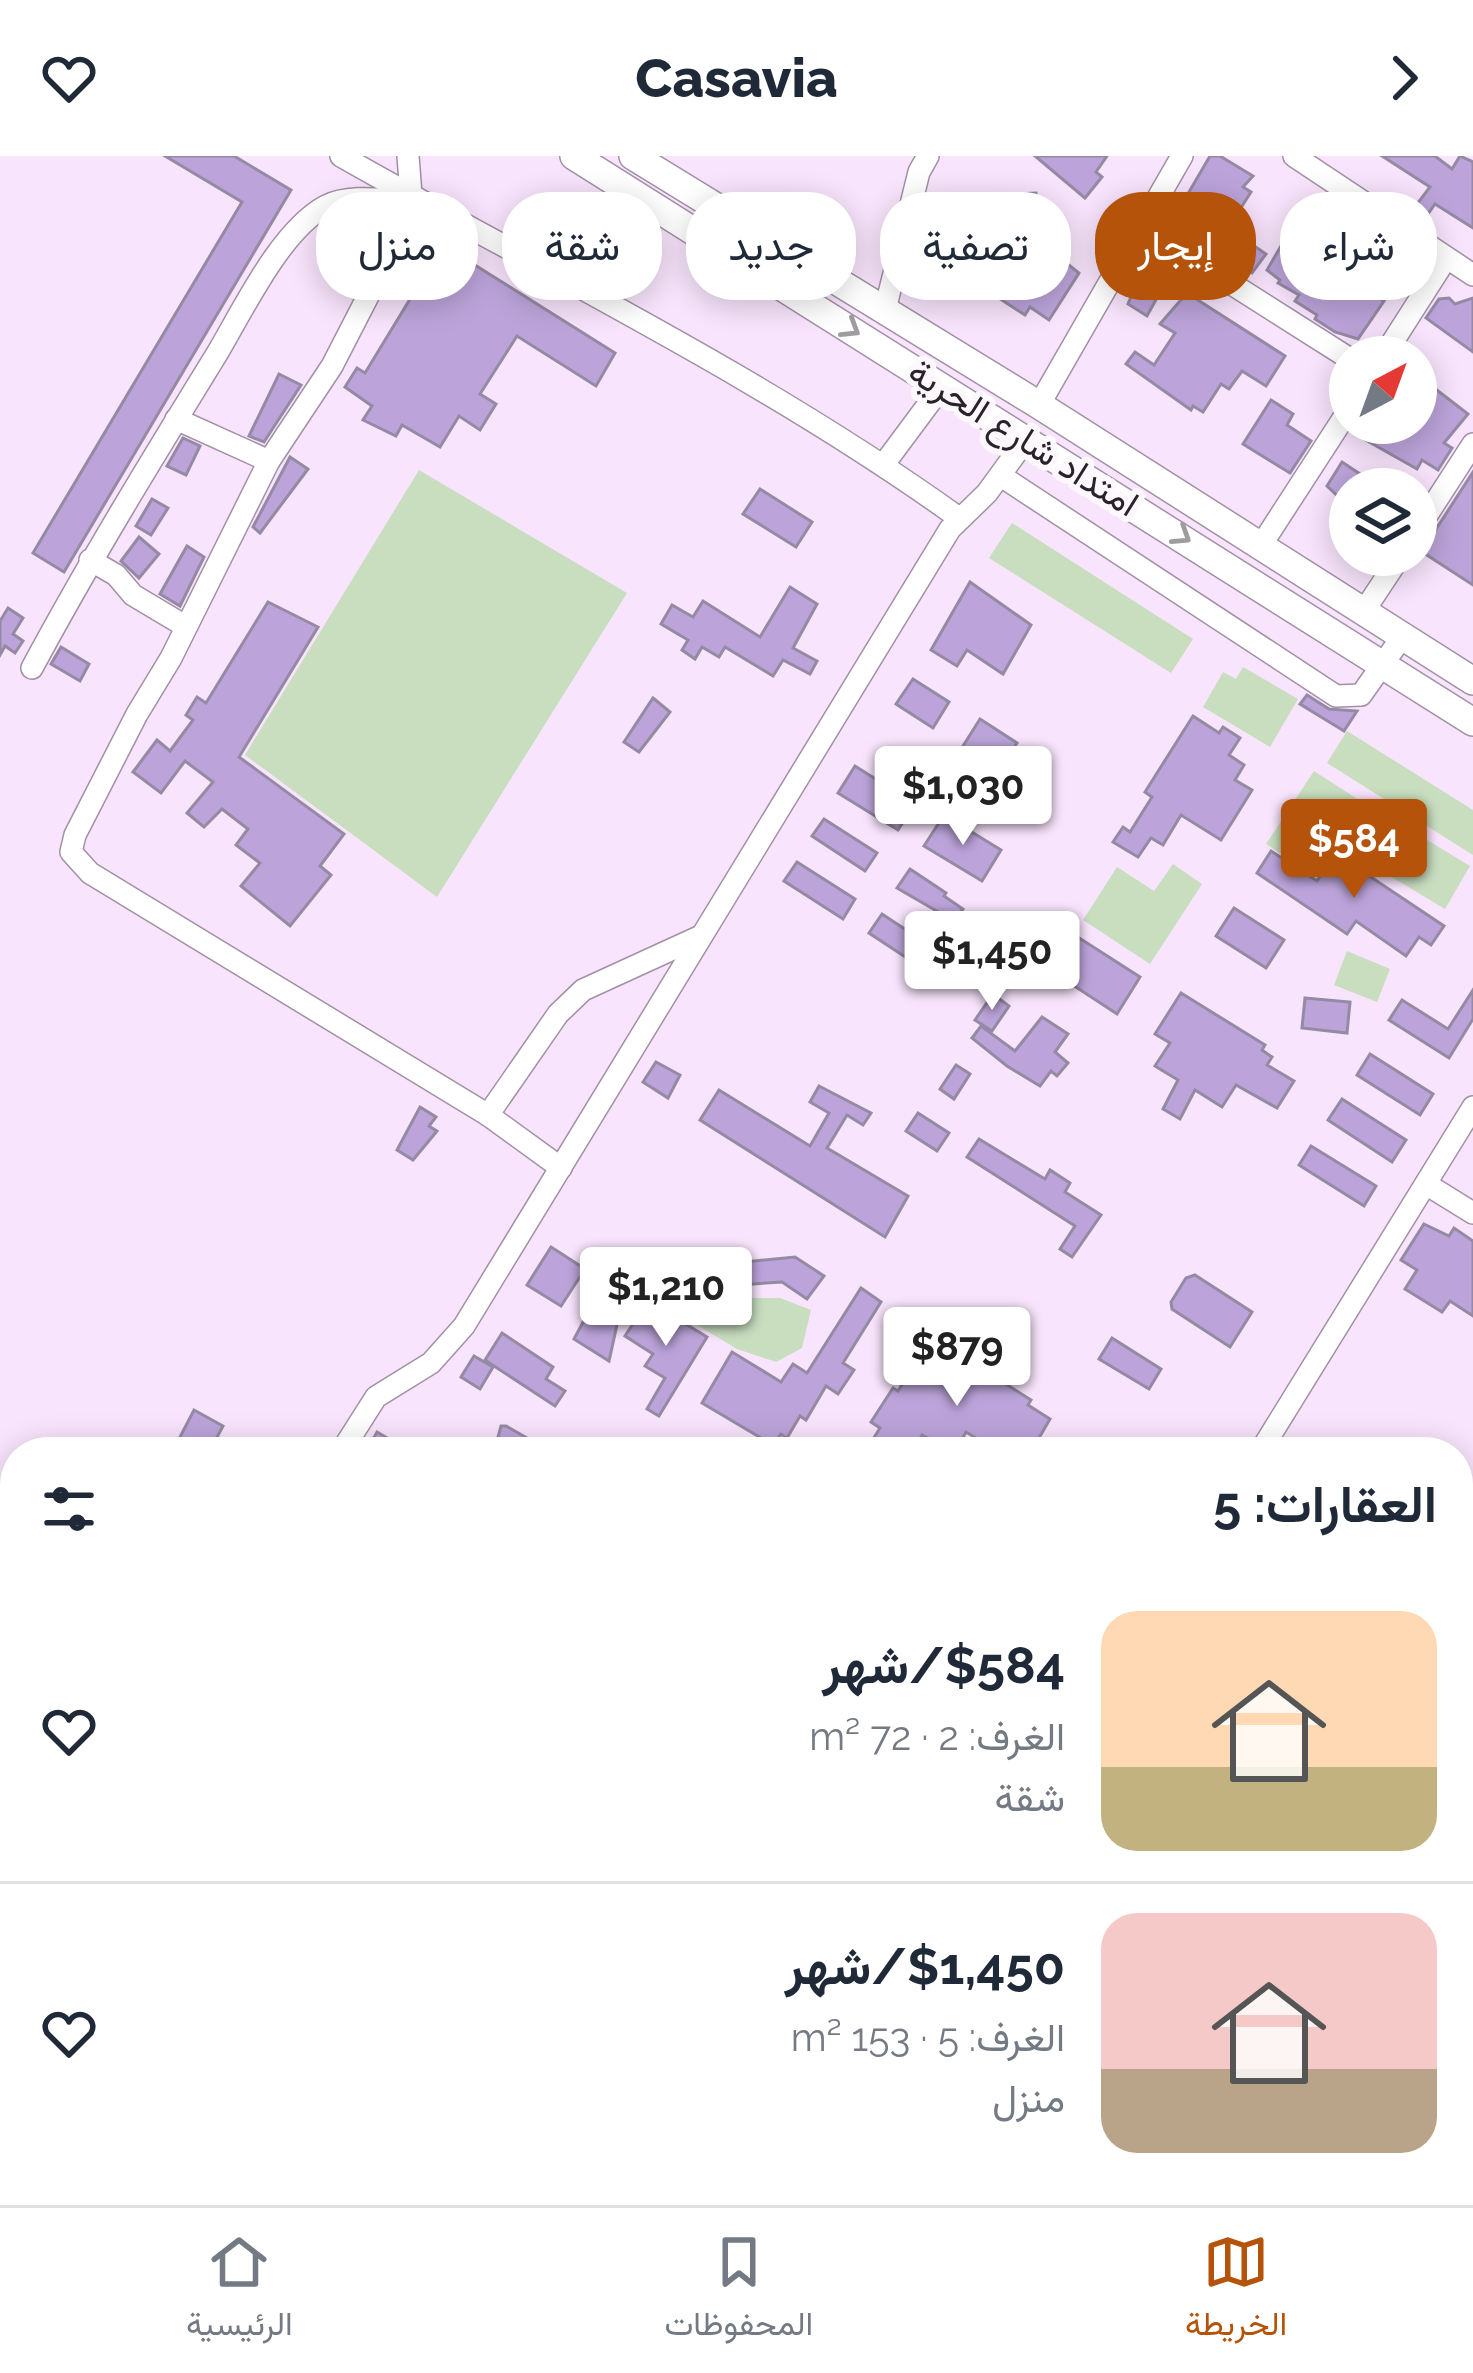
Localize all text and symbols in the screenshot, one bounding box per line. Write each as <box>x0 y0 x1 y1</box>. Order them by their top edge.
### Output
icon: heart <box>36 45 102 111</box>
icon: forward <box>1371 45 1437 111</box>
text: Casavia <box>635 46 838 110</box>
chip: منزل <box>316 192 478 300</box>
chip: شقة <box>502 192 662 300</box>
chip: جديد <box>686 192 856 300</box>
chip: تصفية <box>880 192 1071 300</box>
chip: إيجار <box>1095 192 1256 300</box>
chip: شراء <box>1280 192 1437 300</box>
one-way arrow <box>838 315 860 337</box>
north arrow <box>1329 336 1437 444</box>
map controls <box>1329 336 1437 576</box>
street label: امتداد شارع الحرية <box>899 350 1147 528</box>
button: layers <box>1329 468 1437 576</box>
one-way arrow <box>1168 522 1190 544</box>
pin: $1,030 <box>865 746 1061 848</box>
text: $1,030 <box>902 762 1024 808</box>
pin: $584 <box>1283 799 1425 901</box>
text: $584 <box>1308 815 1400 861</box>
pin: $1,450 <box>894 911 1090 1013</box>
text: $1,450 <box>932 927 1052 973</box>
pin: $1,210 <box>568 1247 764 1349</box>
text: $1,210 <box>607 1263 725 1309</box>
pin: $879 <box>886 1307 1028 1409</box>
text: $879 <box>910 1323 1004 1369</box>
text: العقارات: 5 <box>1213 1474 1437 1534</box>
icon: filters <box>36 1476 102 1542</box>
text: $584/شهر <box>823 1635 1065 1695</box>
icon: home <box>1197 1659 1341 1803</box>
icon: heart <box>36 1698 102 1764</box>
text: الغرف: 2 · 72 m² <box>809 1713 1065 1759</box>
text: شقة <box>995 1774 1065 1820</box>
text: $1,450/شهر <box>785 1936 1065 1996</box>
icon: home <box>1197 1961 1341 2105</box>
icon: heart <box>36 2000 102 2066</box>
text: الغرف: 5 · 153 m² <box>791 2014 1065 2060</box>
text: منزل <box>992 2075 1065 2121</box>
tab: الرئيسية <box>186 2229 293 2353</box>
tab: المحفوظات <box>664 2229 813 2353</box>
tab: الخريطة <box>1185 2229 1287 2353</box>

